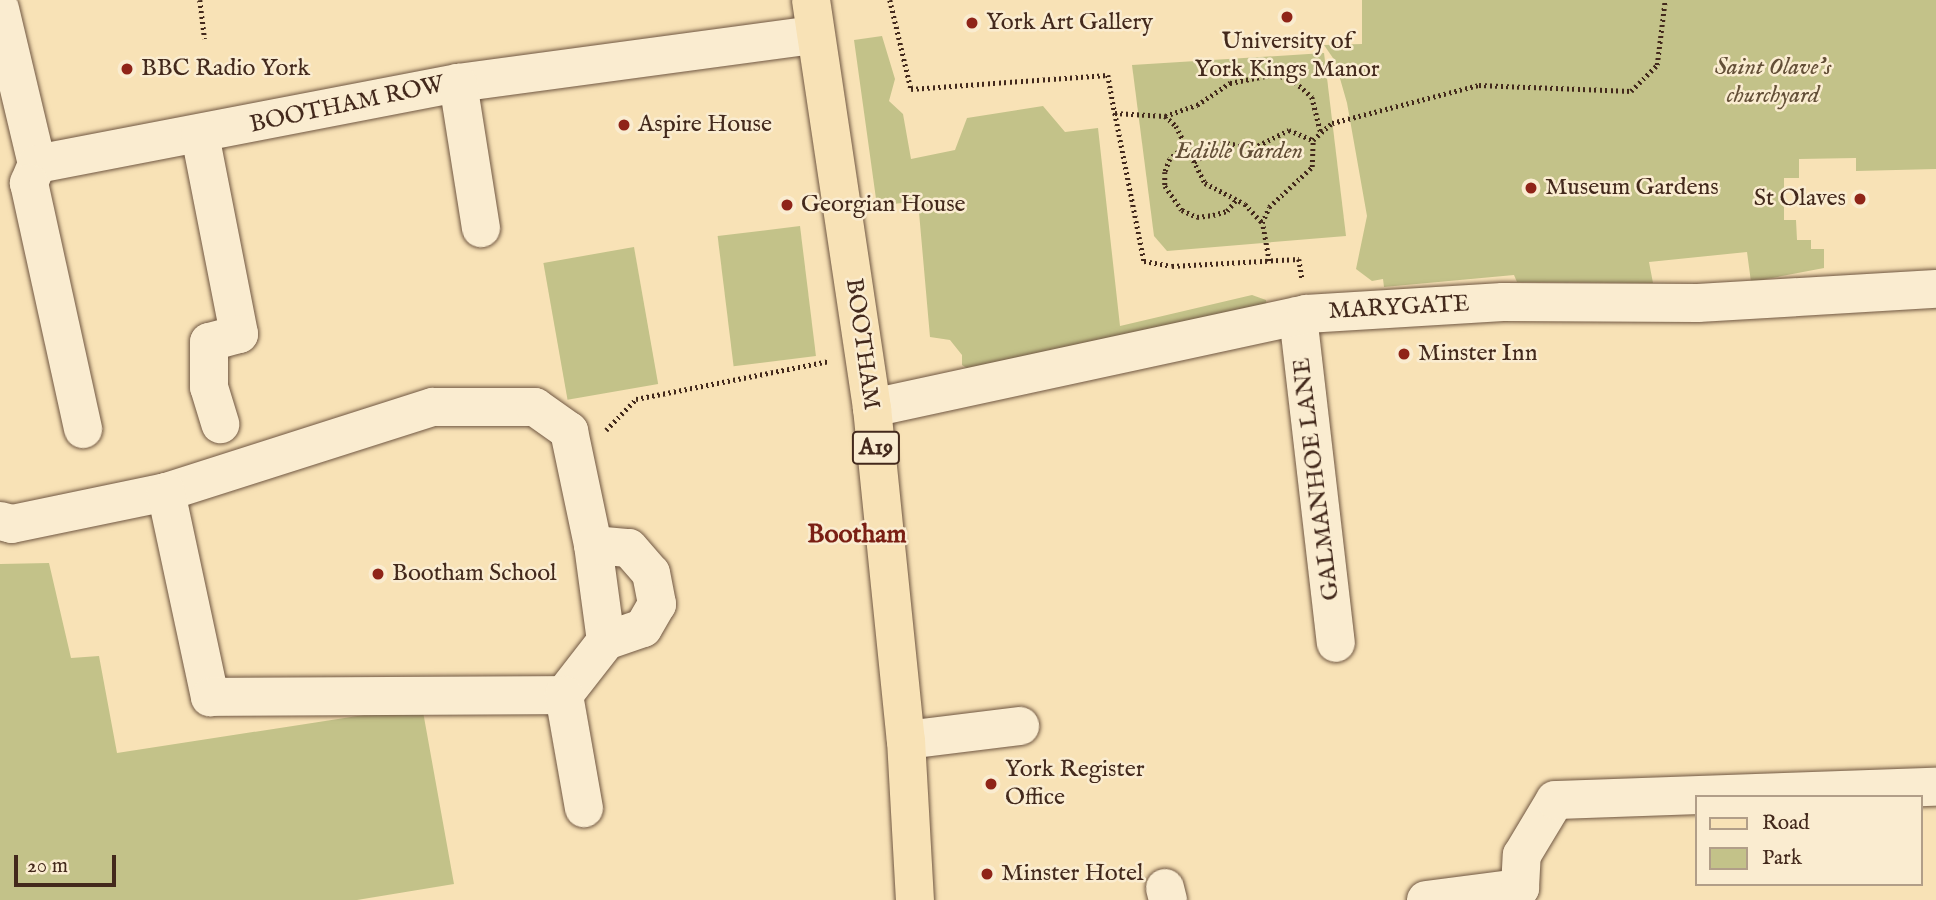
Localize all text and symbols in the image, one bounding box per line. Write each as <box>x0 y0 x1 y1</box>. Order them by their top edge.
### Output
place label: York Art Gallery <box>986 9 1153 37</box>
marker: University of York Kings Manor <box>1279 9 1295 25</box>
marker: York Art Gallery <box>964 15 980 31</box>
place label: University of York Kings Manor <box>1194 28 1380 84</box>
park label: Saint Olave's churchyard <box>1715 54 1831 110</box>
place label: BBC Radio York <box>141 55 310 83</box>
marker: BBC Radio York <box>119 61 135 77</box>
street label: BOOTHAM ROW <box>247 70 447 140</box>
place label: Aspire House <box>638 111 772 139</box>
marker: Aspire House <box>616 117 632 133</box>
park label: Edible Garden <box>1175 138 1303 166</box>
place label: Museum Gardens <box>1545 174 1719 202</box>
marker: Museum Gardens <box>1523 180 1539 196</box>
place label: St Olaves <box>1754 185 1846 213</box>
place label: Georgian House <box>801 191 966 219</box>
marker: St Olaves <box>1852 191 1868 207</box>
marker: Georgian House <box>779 197 795 213</box>
street label: BOOTHAM <box>839 276 885 412</box>
street label: MARYGATE <box>1328 290 1470 326</box>
place label: Minster Inn <box>1418 340 1537 368</box>
marker: Minster Inn <box>1396 346 1412 362</box>
street label: GALMANHOE LANE <box>1288 356 1346 602</box>
road number: A19 <box>852 428 900 468</box>
district label: Bootham <box>807 519 907 551</box>
place label: Bootham School <box>392 560 557 588</box>
marker: Bootham School <box>370 566 386 582</box>
place label: York Register Office <box>1005 756 1145 812</box>
marker: York Register Office <box>983 776 999 792</box>
legend <box>1694 795 1922 886</box>
text: Road <box>1762 810 1809 837</box>
scale bar <box>18 841 119 885</box>
text: Park <box>1762 845 1802 872</box>
text: 20 m <box>27 853 68 880</box>
place label: Minster Hotel <box>1001 860 1144 888</box>
marker: Minster Hotel <box>979 866 995 882</box>

